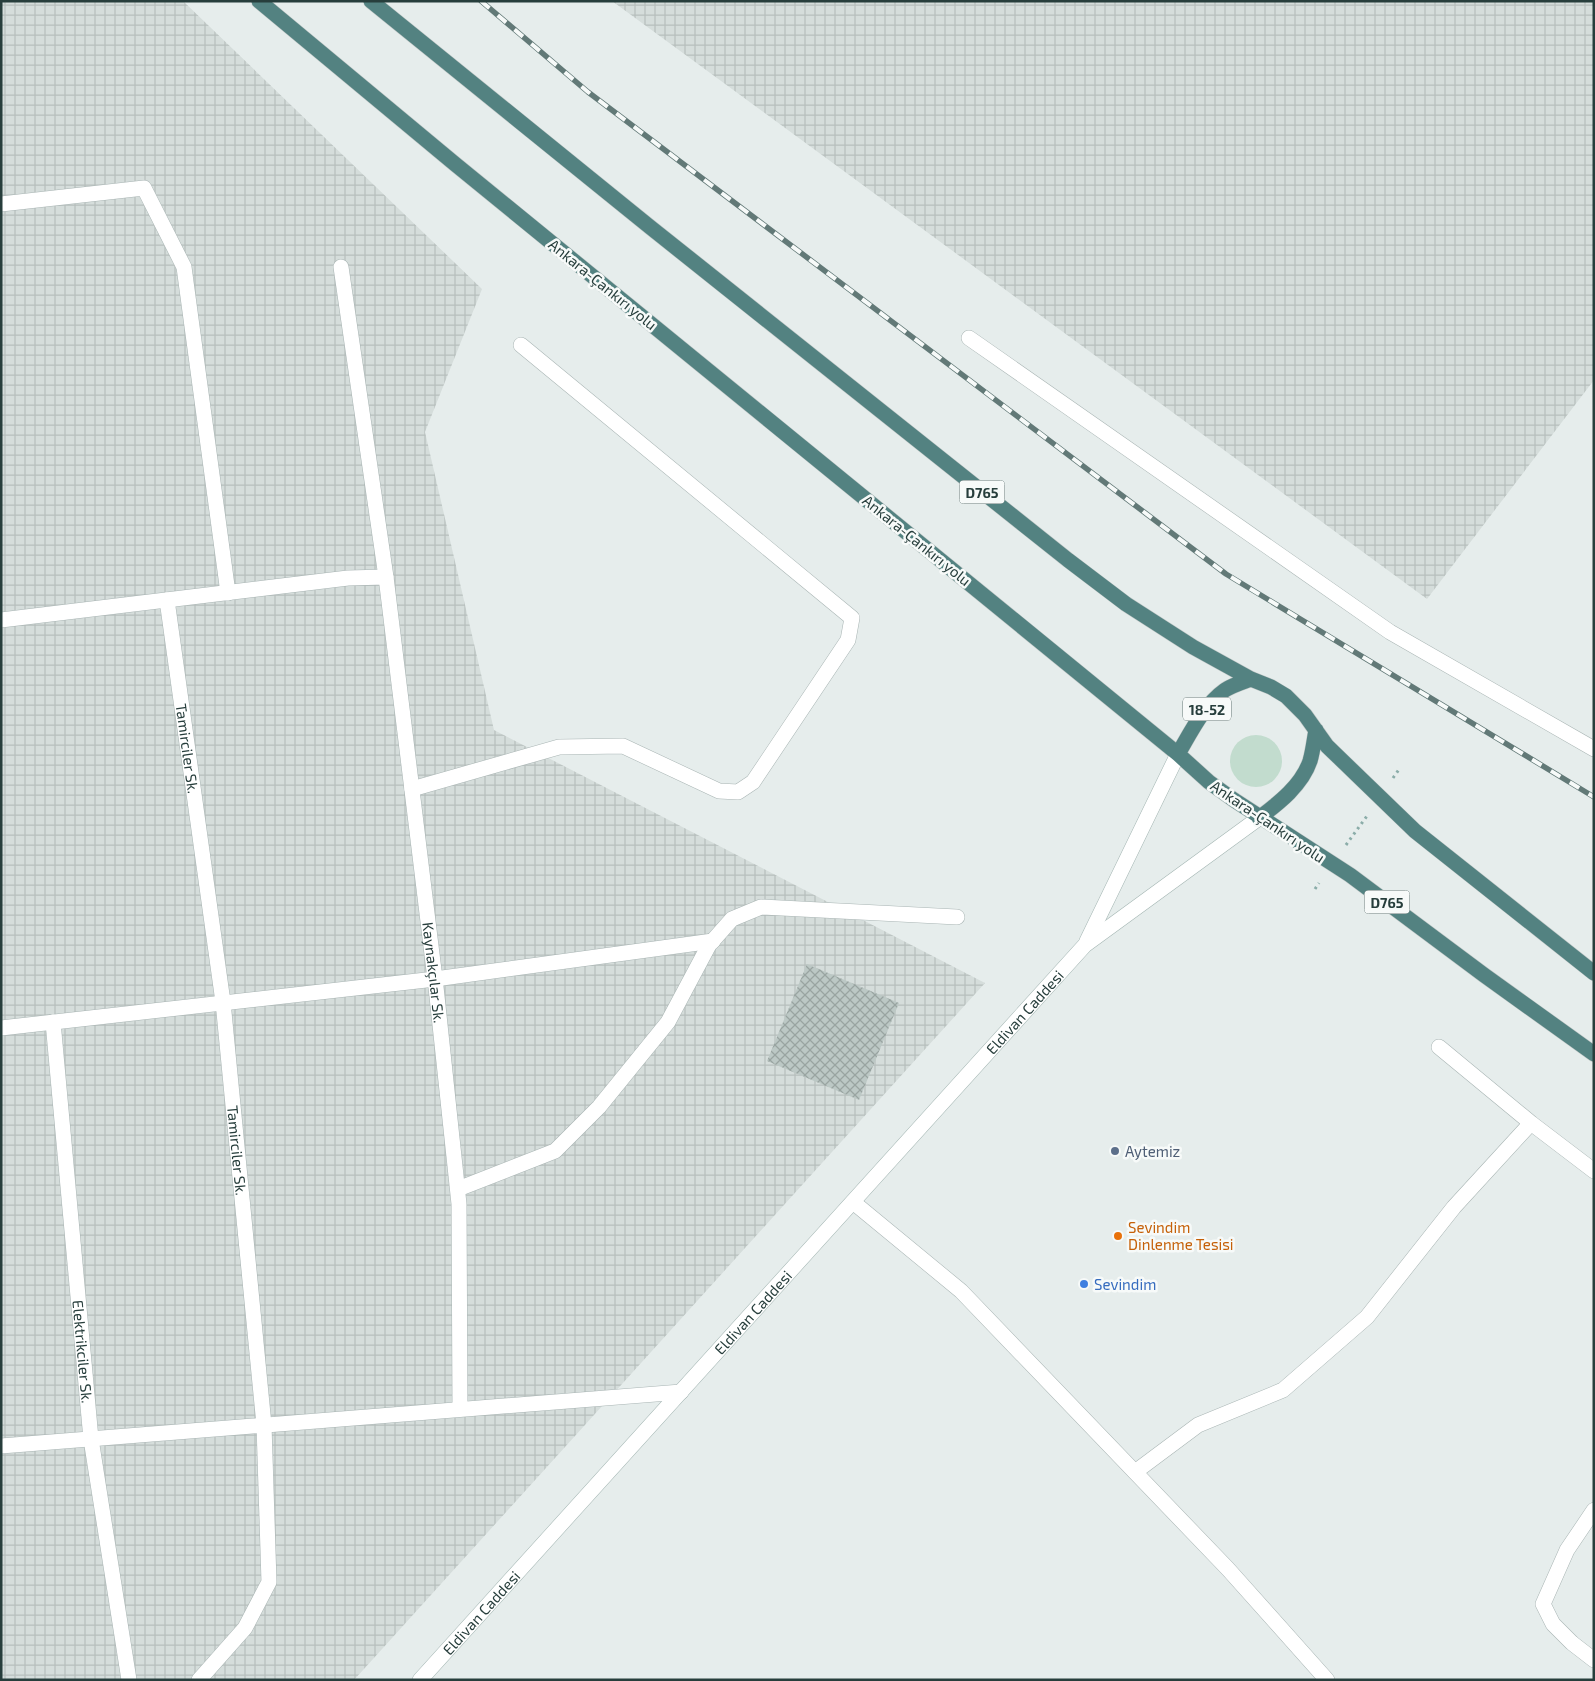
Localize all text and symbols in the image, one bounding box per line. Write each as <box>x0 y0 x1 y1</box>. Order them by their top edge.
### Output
street label: Ankara-Çankırı yolu <box>545 235 661 334</box>
road number: D765 <box>960 481 1004 504</box>
street label: Ankara-Çankırı yolu <box>859 491 975 590</box>
road number: 18-52 <box>1183 698 1231 721</box>
street label: Tamirciler Sk. <box>173 703 203 795</box>
street label: Ankara-Çankırı yolu <box>1207 776 1329 867</box>
road number: D765 <box>1364 890 1410 914</box>
street label: Kaynakçılar Sk. <box>419 921 449 1024</box>
street label: Eldivan Caddesi <box>982 966 1067 1058</box>
street label: Tamirciler Sk. <box>224 1105 251 1196</box>
place label: Aytemiz <box>1125 1142 1180 1160</box>
marker: Aytemiz <box>1109 1145 1121 1157</box>
place label: Sevindim Dinlenme Tesisi <box>1128 1218 1234 1253</box>
marker: Sevindim Dinlenme Tesisi <box>1112 1230 1124 1242</box>
street label: Eldivan Caddesi <box>710 1267 795 1358</box>
place label: Sevindim <box>1094 1275 1156 1293</box>
marker: Sevindim <box>1078 1278 1090 1290</box>
street label: Elektrikciler Sk. <box>69 1299 97 1404</box>
street label: Eldivan Caddesi <box>439 1567 524 1658</box>

